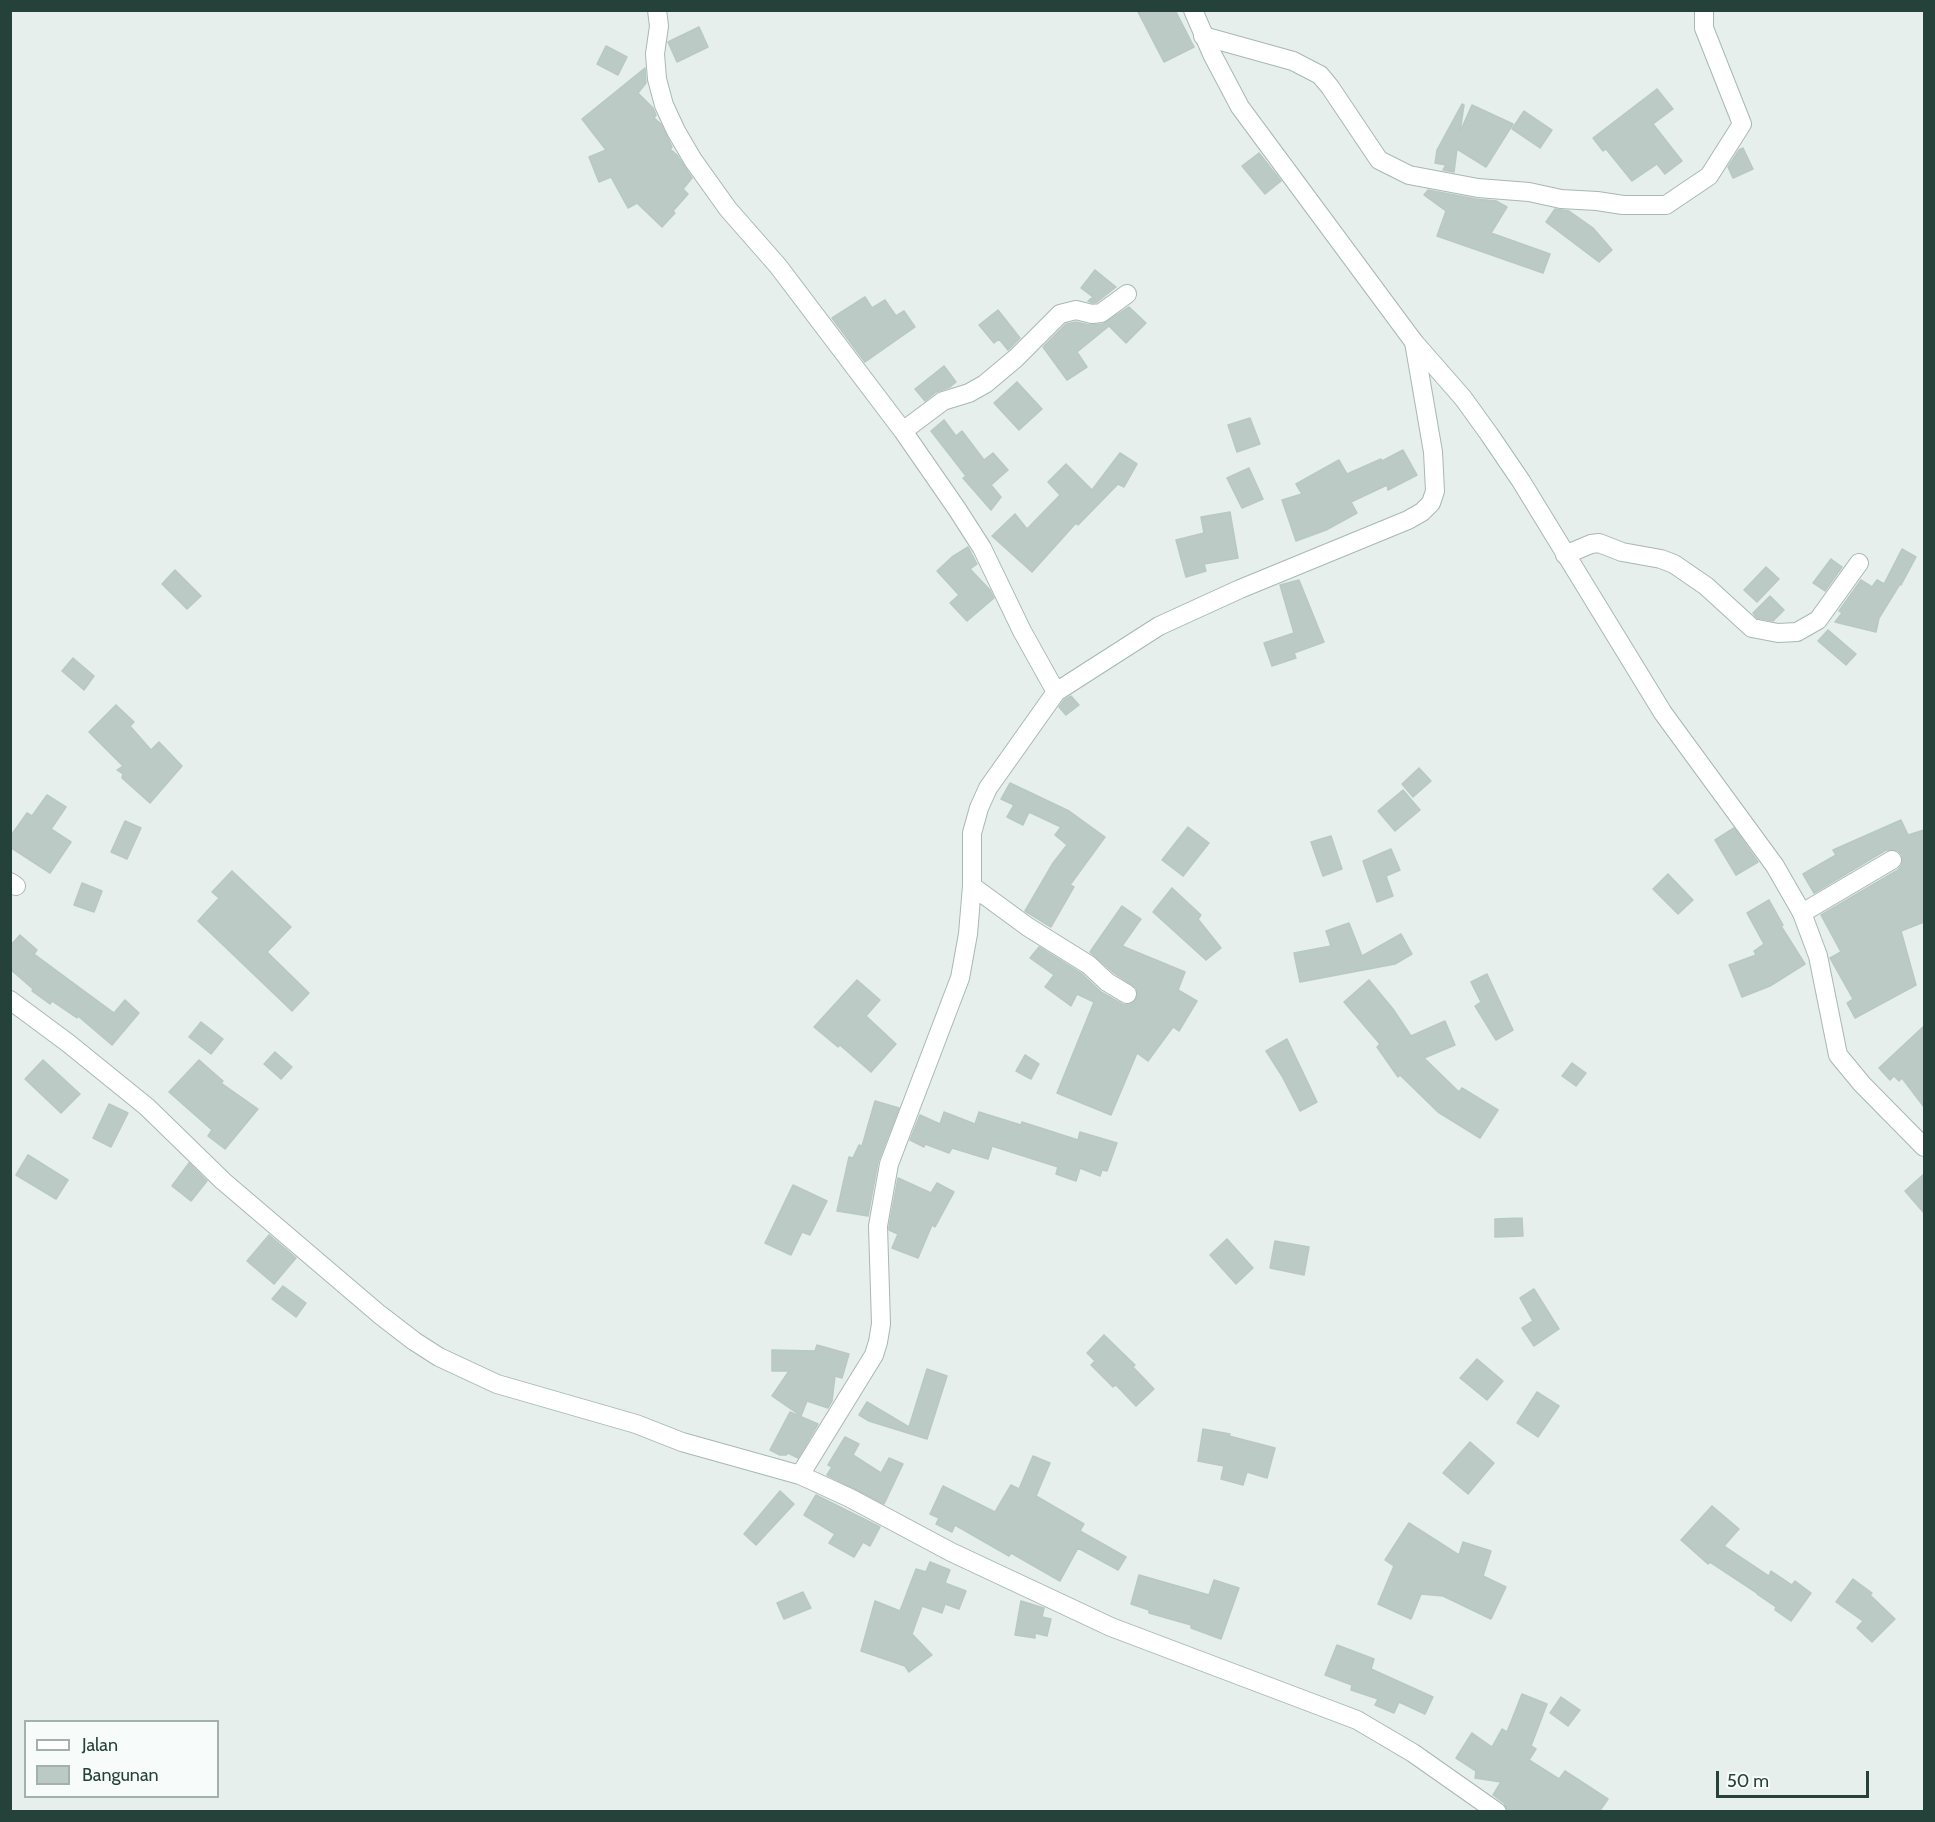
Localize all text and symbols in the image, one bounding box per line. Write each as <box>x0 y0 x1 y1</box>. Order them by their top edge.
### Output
legend <box>24 1720 219 1798</box>
text: Jalan <box>82 1734 118 1756</box>
scale bar <box>1719 1759 1872 1797</box>
text: Bangunan <box>82 1764 159 1786</box>
text: 50 m <box>1727 1770 1769 1792</box>

